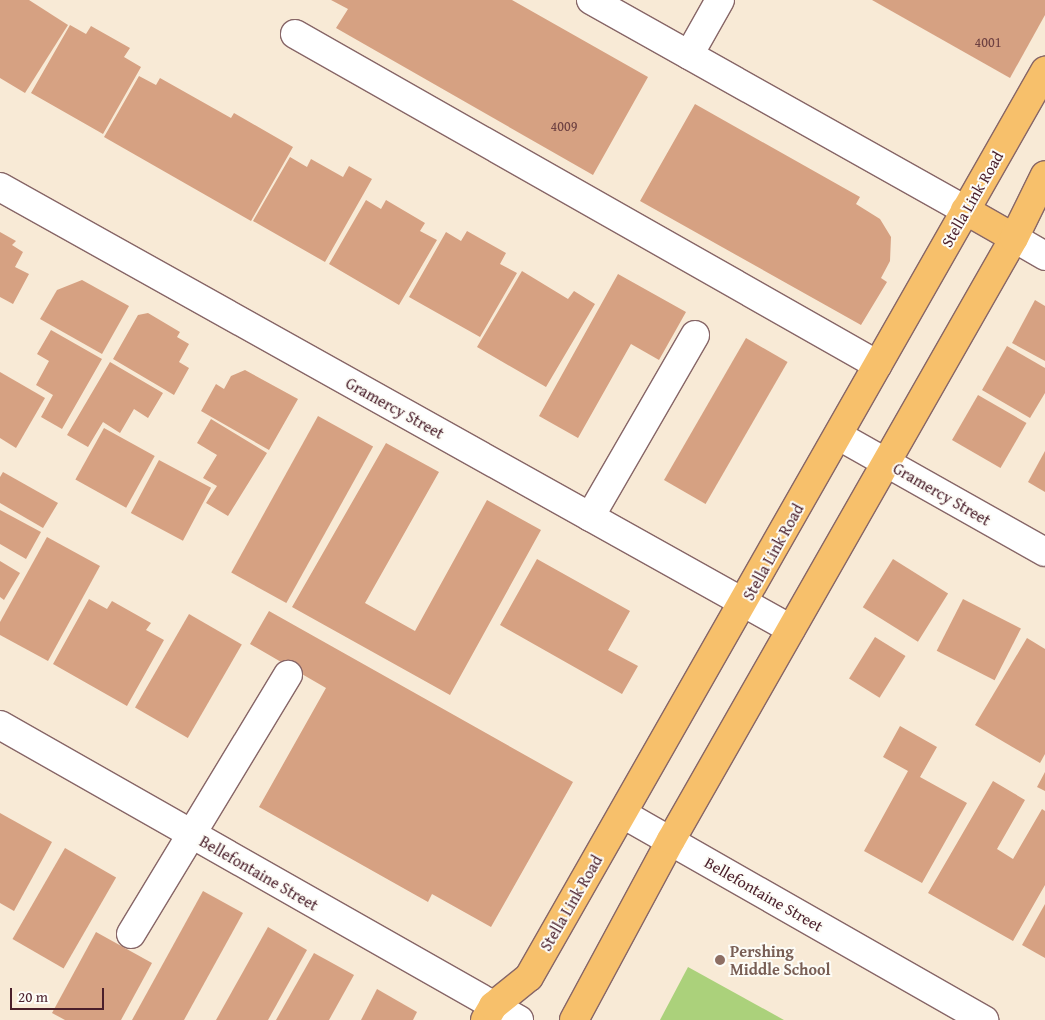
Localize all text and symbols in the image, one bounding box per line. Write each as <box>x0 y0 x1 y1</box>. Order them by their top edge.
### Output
house number: 4001 <box>975 34 1001 50</box>
house number: 4009 <box>551 118 577 134</box>
street label: Stella Link Road <box>937 148 1007 250</box>
street label: Gramercy Street <box>342 373 448 443</box>
street label: Gramercy Street <box>890 458 994 530</box>
street label: Stella Link Road <box>739 500 807 604</box>
street label: Bellefontaine Street <box>196 831 322 915</box>
street label: Stella Link Road <box>536 852 606 954</box>
street label: Bellefontaine Street <box>701 852 827 936</box>
place label: Pershing Middle School <box>730 941 830 979</box>
marker: Pershing Middle School <box>714 954 726 966</box>
scale bar <box>12 978 106 1010</box>
text: 20 m <box>18 986 48 1007</box>

